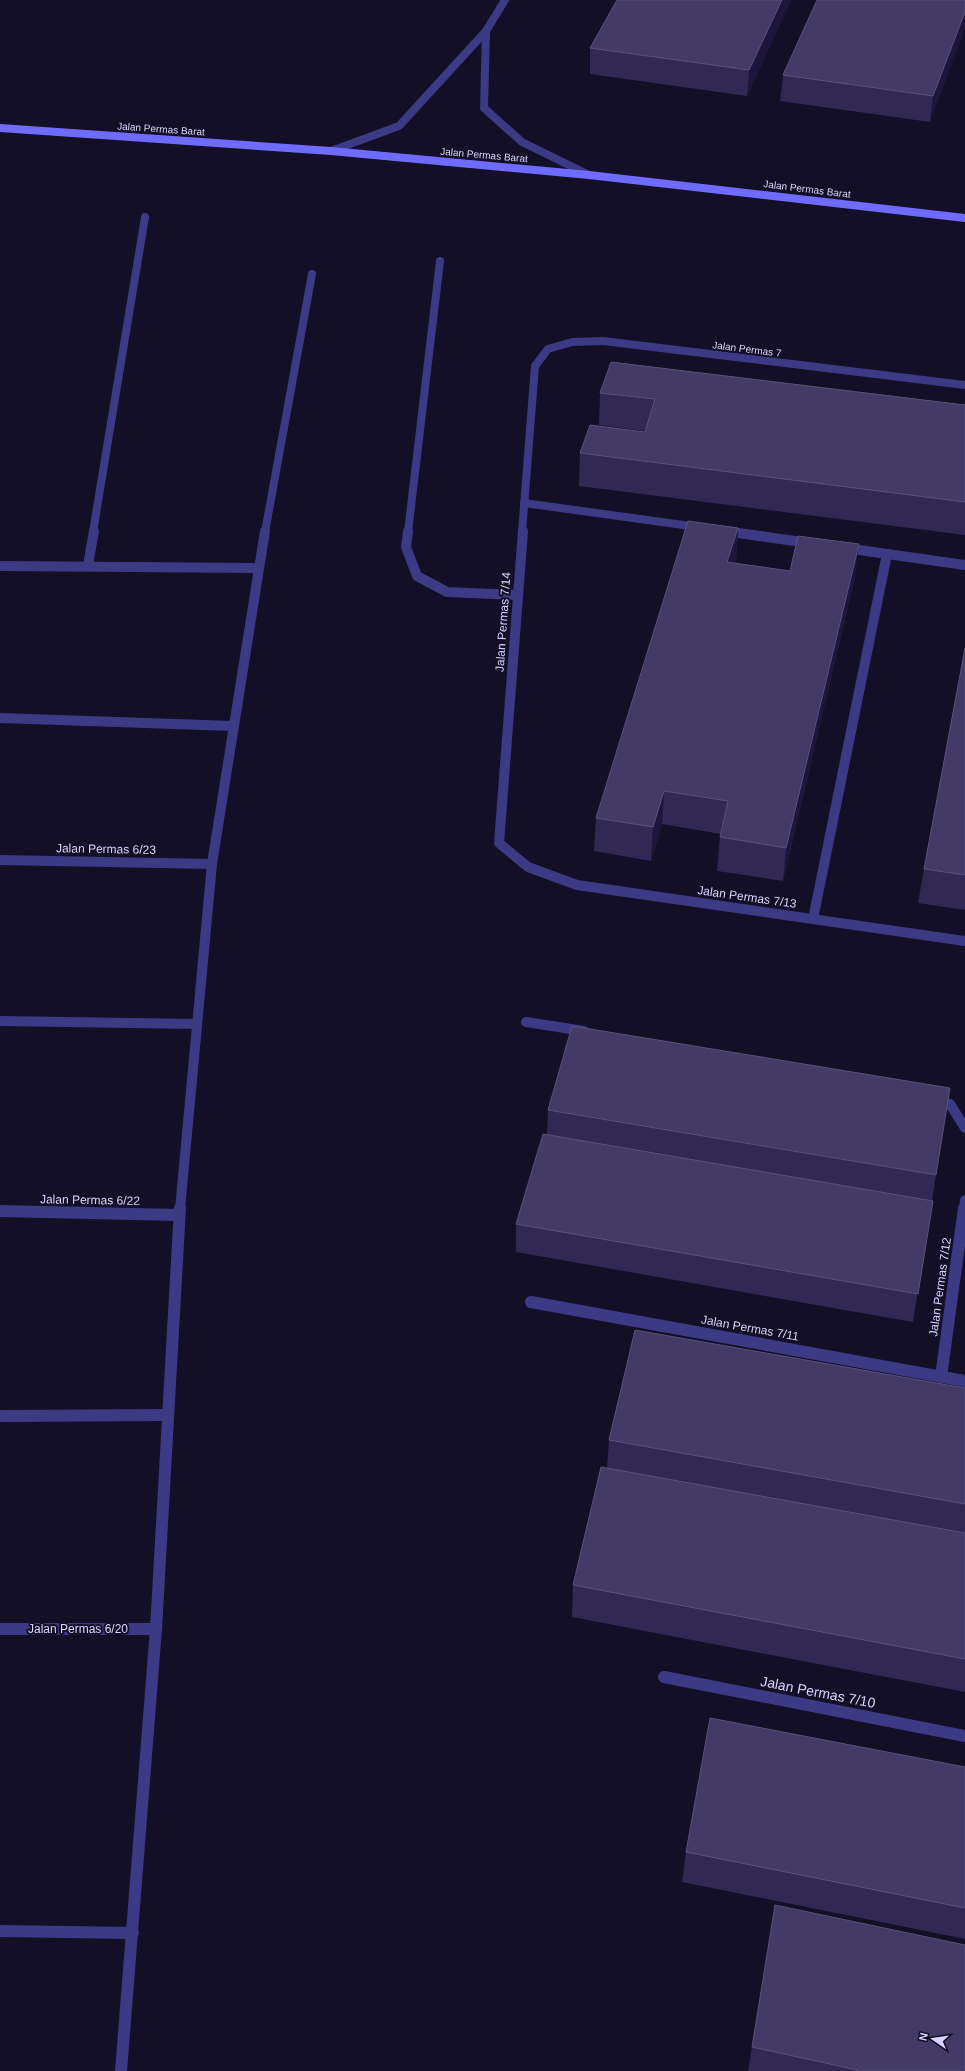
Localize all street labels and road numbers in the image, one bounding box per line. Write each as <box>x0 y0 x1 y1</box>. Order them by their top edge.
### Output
street label: Jalan Permas Barat <box>117 120 205 138</box>
street label: Jalan Permas Barat <box>440 146 528 164</box>
street label: Jalan Permas Barat <box>763 178 851 200</box>
street label: Jalan Permas 7 <box>712 339 783 359</box>
street label: Jalan Permas 7/14 <box>493 571 513 672</box>
street label: Jalan Permas 6/23 <box>56 841 156 857</box>
street label: Jalan Permas 7/13 <box>696 883 798 911</box>
street label: Jalan Permas 6/22 <box>40 1192 140 1208</box>
street label: Jalan Permas 7/12 <box>926 1236 954 1338</box>
street label: Jalan Permas 7/11 <box>700 1312 800 1344</box>
street label: Jalan Permas 6/20 <box>28 1622 128 1636</box>
street label: Jalan Permas 7/10 <box>759 1673 877 1711</box>

